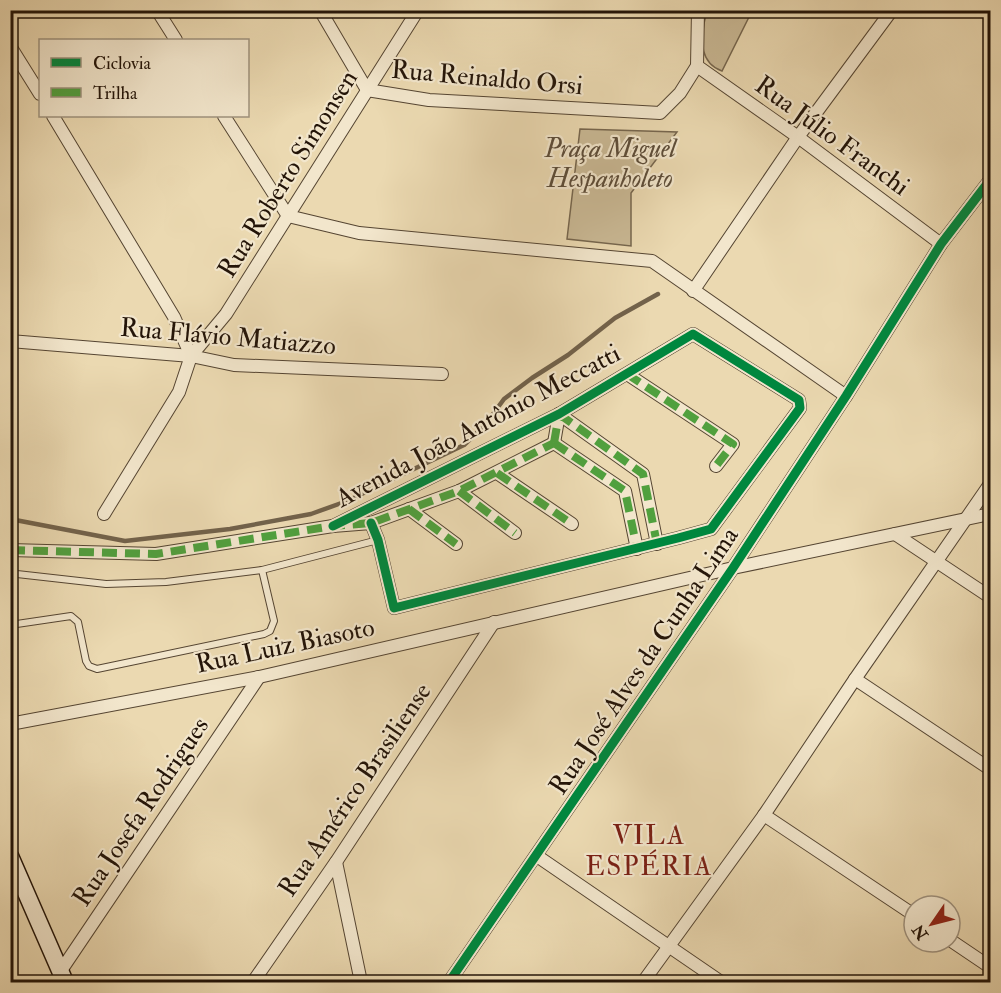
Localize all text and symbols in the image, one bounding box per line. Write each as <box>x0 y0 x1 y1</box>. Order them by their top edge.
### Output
legend <box>39 39 249 117</box>
text: Ciclovia <box>93 52 152 75</box>
street label: Rua Reinaldo Orsi <box>390 54 584 102</box>
street label: Rua Roberto Simonsen <box>211 64 365 284</box>
street label: Rua Júlio Franchi <box>748 69 916 203</box>
text: Trilha <box>93 82 138 105</box>
park label: Praça Miguel Hespanholeto <box>543 133 678 195</box>
street label: Rua Flávio Matiazzo <box>119 312 337 362</box>
street label: Avenida João Antônio Meccatti <box>329 337 626 515</box>
street label: Rua José Alves da Cunha Lima <box>542 521 746 801</box>
street label: Rua Luiz Biasoto <box>193 611 377 681</box>
street label: Rua Américo Brasiliense <box>272 677 438 903</box>
street label: Rua Josefa Rodrigues <box>66 711 216 913</box>
district label: VILA ESPÉRIA <box>585 819 713 883</box>
north arrow <box>902 894 962 954</box>
text: N <box>908 920 933 944</box>

